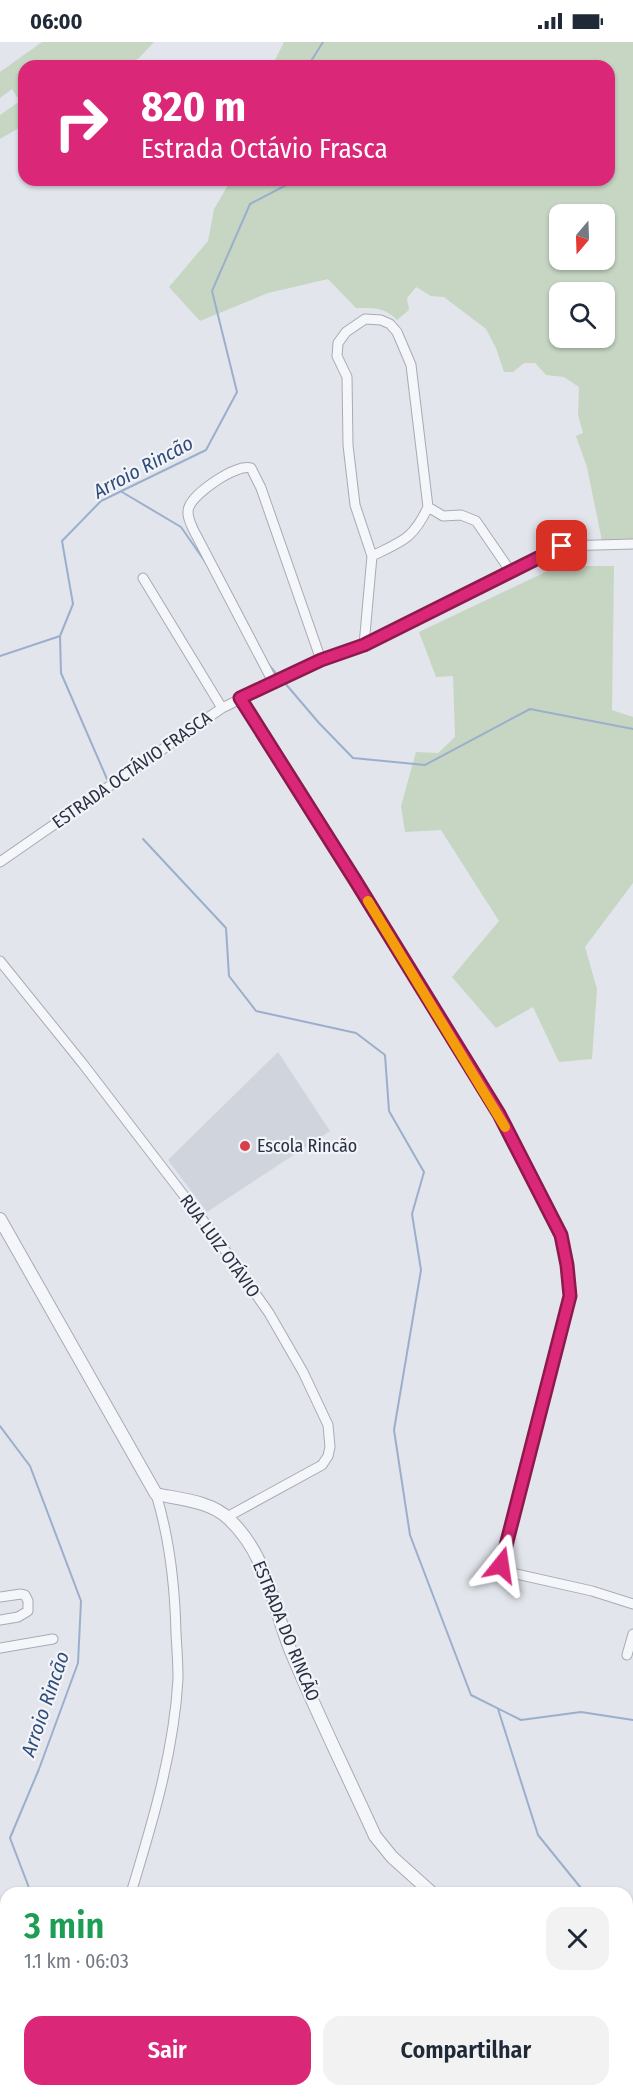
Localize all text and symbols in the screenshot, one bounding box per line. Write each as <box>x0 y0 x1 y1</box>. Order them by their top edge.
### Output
text: 06:00 <box>30 8 83 35</box>
text: 820 m <box>141 82 246 132</box>
icon: right <box>42 84 120 162</box>
text: Estrada Octávio Frasca <box>141 133 388 165</box>
north arrow <box>549 204 615 270</box>
map controls <box>549 204 615 348</box>
button: search <box>549 282 615 348</box>
water label: Arroio Rincão <box>88 431 197 504</box>
pin <box>536 520 587 571</box>
icon: arrive <box>545 529 578 562</box>
street label: ESTRADA OCTÁVIO FRASCA <box>48 706 216 833</box>
place label: Escola Rincão <box>257 1135 357 1157</box>
marker: Escola Rincão <box>238 1139 252 1153</box>
street label: RUA LUIZ OTÁVIO <box>175 1190 266 1302</box>
position arrow <box>469 1533 533 1597</box>
street label: ESTRADA DO RINCÃO <box>248 1558 324 1704</box>
water label: Arroio Rincão <box>15 1648 74 1761</box>
text: 3 min <box>24 1904 104 1948</box>
button: close <box>546 1907 609 1970</box>
text: 1.1 km · 06:03 <box>24 1949 129 1973</box>
button: Sair <box>24 2016 311 2085</box>
button: Compartilhar <box>323 2016 609 2085</box>

